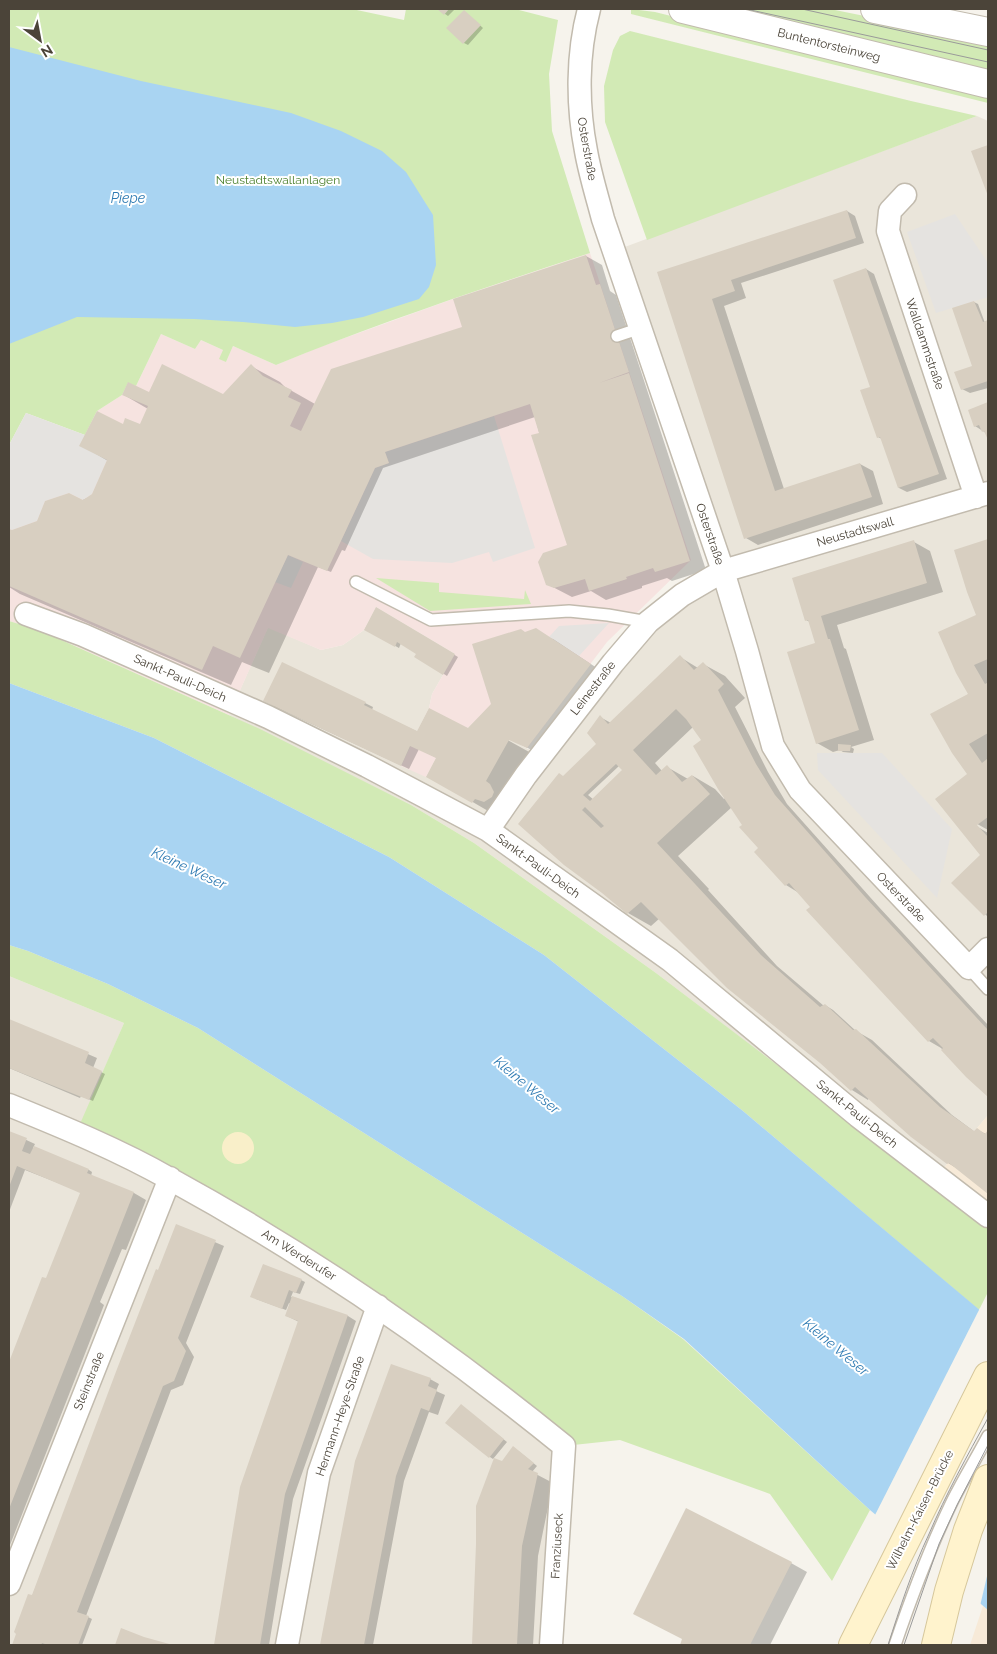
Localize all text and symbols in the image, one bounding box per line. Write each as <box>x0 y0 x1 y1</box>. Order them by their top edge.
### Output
north arrow <box>15 15 65 65</box>
street label: Buntentorsteinweg <box>776 25 882 65</box>
text: N <box>38 41 56 61</box>
street label: Osterstraße <box>575 116 599 182</box>
park label: Neustadtswallanlagen <box>216 173 340 187</box>
water label: Piepe <box>111 190 146 206</box>
street label: Walldammstraße <box>903 297 947 391</box>
street label: Osterstraße <box>693 501 727 567</box>
street label: Neustadtswall <box>815 514 896 550</box>
street label: Sankt-Pauli-Deich <box>131 651 229 705</box>
street label: Leinestraße <box>568 658 618 718</box>
street label: Sankt-Pauli-Deich <box>493 831 583 901</box>
water label: Kleine Weser <box>149 844 230 893</box>
street label: Osterstraße <box>874 869 928 925</box>
water label: Kleine Weser <box>491 1053 564 1118</box>
street label: Sankt-Pauli-Deich <box>814 1077 900 1151</box>
street label: Am Werderufer <box>259 1226 340 1284</box>
water label: Kleine Weser <box>800 1315 873 1380</box>
street label: Steinstraße <box>71 1350 107 1412</box>
street label: Hermann-Heye-Straße <box>313 1354 367 1478</box>
street label: Wilhelm-Kaisen-Brücke <box>884 1448 956 1572</box>
street label: Franziuseck <box>548 1512 566 1579</box>

